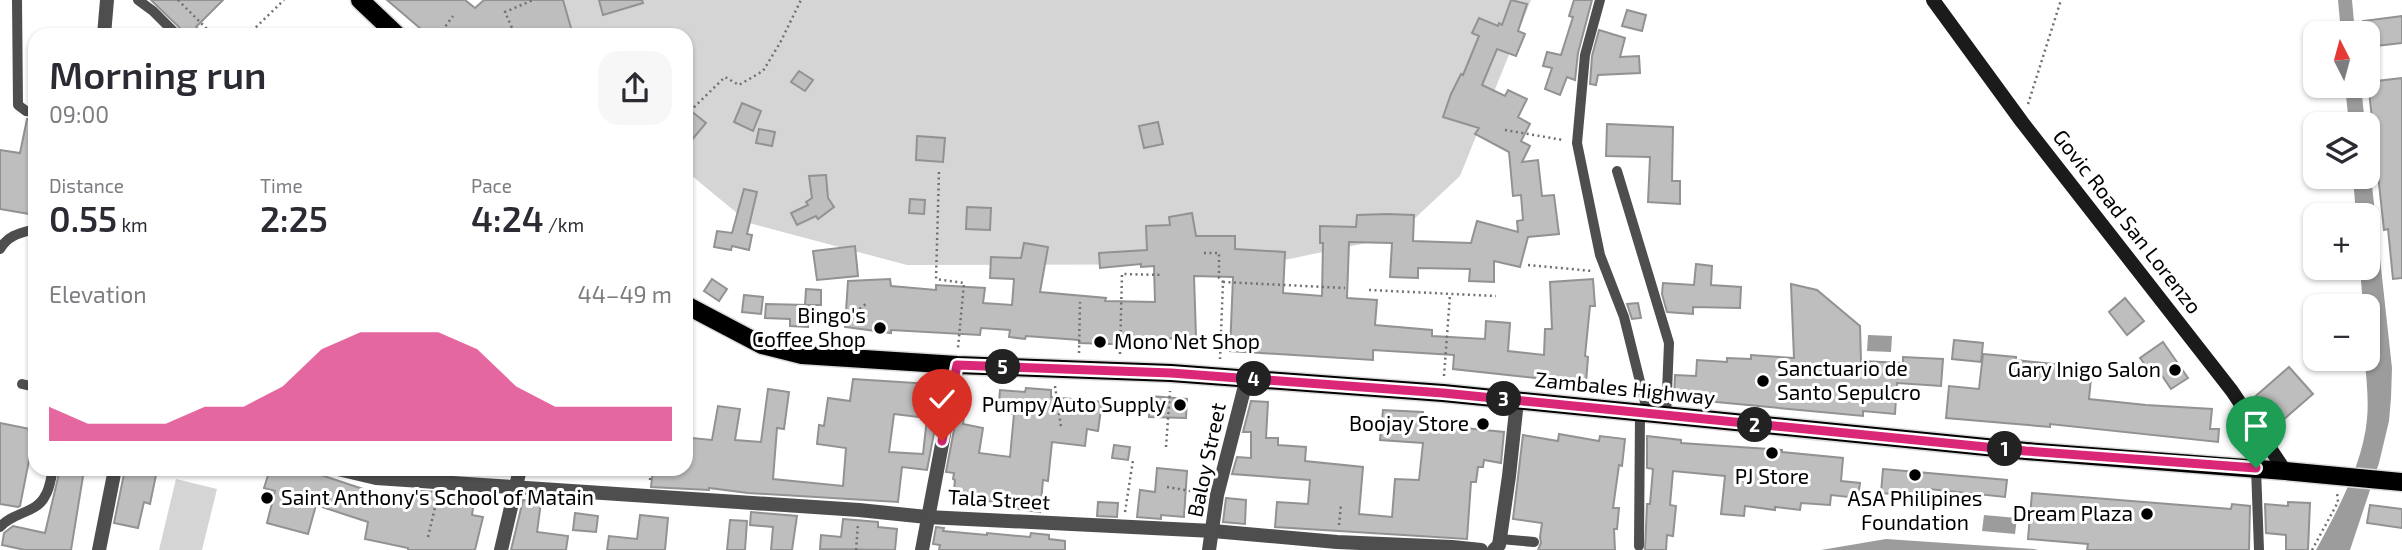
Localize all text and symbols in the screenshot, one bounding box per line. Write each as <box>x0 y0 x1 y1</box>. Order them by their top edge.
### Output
north arrow <box>2303 21 2380 98</box>
map controls <box>2303 21 2380 371</box>
text: Morning run <box>49 51 267 97</box>
button: share <box>598 51 672 125</box>
text: 09:00 <box>49 100 109 128</box>
button: layers <box>2303 112 2380 189</box>
street label: Govic Road San Lorenzo <box>2049 124 2208 318</box>
text: Distance <box>49 174 124 197</box>
text: Time <box>260 174 303 197</box>
text: Pace <box>471 174 512 197</box>
text: 0.55 <box>49 197 117 239</box>
text: 2:25 <box>260 197 328 239</box>
text: 4:24 <box>471 197 544 239</box>
button: + <box>2303 203 2380 280</box>
text: km <box>117 213 148 236</box>
text: /km <box>544 213 584 236</box>
text: Elevation <box>49 280 147 308</box>
text: 44–49 m <box>578 280 672 308</box>
button: − <box>2303 294 2380 371</box>
place label: Bingo's Coffee Shop <box>752 302 866 351</box>
marker: Bingo's Coffee Shop <box>872 320 888 336</box>
place label: Mono Net Shop <box>1114 328 1260 353</box>
marker: Mono Net Shop <box>1092 334 1108 350</box>
pin: 5 <box>986 350 1020 384</box>
text: 5 <box>997 355 1008 378</box>
place label: Sanctuario de Santo Sepulcro <box>1777 355 1921 404</box>
place label: Gary Inigo Salon <box>2008 356 2161 381</box>
pin: 4 <box>1236 362 1272 396</box>
marker: Gary Inigo Salon <box>2167 362 2183 378</box>
street label: Zambales Highway <box>1534 366 1717 409</box>
text: 4 <box>1247 367 1260 390</box>
pin <box>912 369 972 441</box>
marker: Sanctuario de Santo Sepulcro <box>1755 373 1771 389</box>
icon: check <box>923 380 961 418</box>
pin: 3 <box>1486 382 1522 416</box>
text: 3 <box>1498 387 1509 410</box>
place label: Pumpy Auto Supply <box>982 391 1166 416</box>
pin <box>2226 396 2286 468</box>
marker: Pumpy Auto Supply <box>1172 397 1188 413</box>
street label: Baloy Street <box>1181 400 1230 519</box>
icon: arrive <box>2237 407 2275 445</box>
pin: 2 <box>1738 408 1772 442</box>
place label: Boojay Store <box>1349 410 1469 436</box>
text: 2 <box>1749 413 1760 436</box>
marker: Boojay Store <box>1475 416 1491 432</box>
pin: 1 <box>1988 432 2022 466</box>
text: 1 <box>2000 437 2009 460</box>
marker: PJ Store <box>1764 445 1780 461</box>
place label: PJ Store <box>1735 463 1809 488</box>
marker: ASA Philipines Foundation <box>1907 467 1923 483</box>
street label: Tala Street <box>947 483 1051 514</box>
place label: Saint Anthony's School of Matain <box>281 484 594 509</box>
place label: ASA Philipines Foundation <box>1848 485 1982 534</box>
marker: Saint Anthony's School of Matain <box>259 490 275 506</box>
place label: Dream Plaza <box>2013 500 2133 525</box>
marker: Dream Plaza <box>2139 506 2155 522</box>

